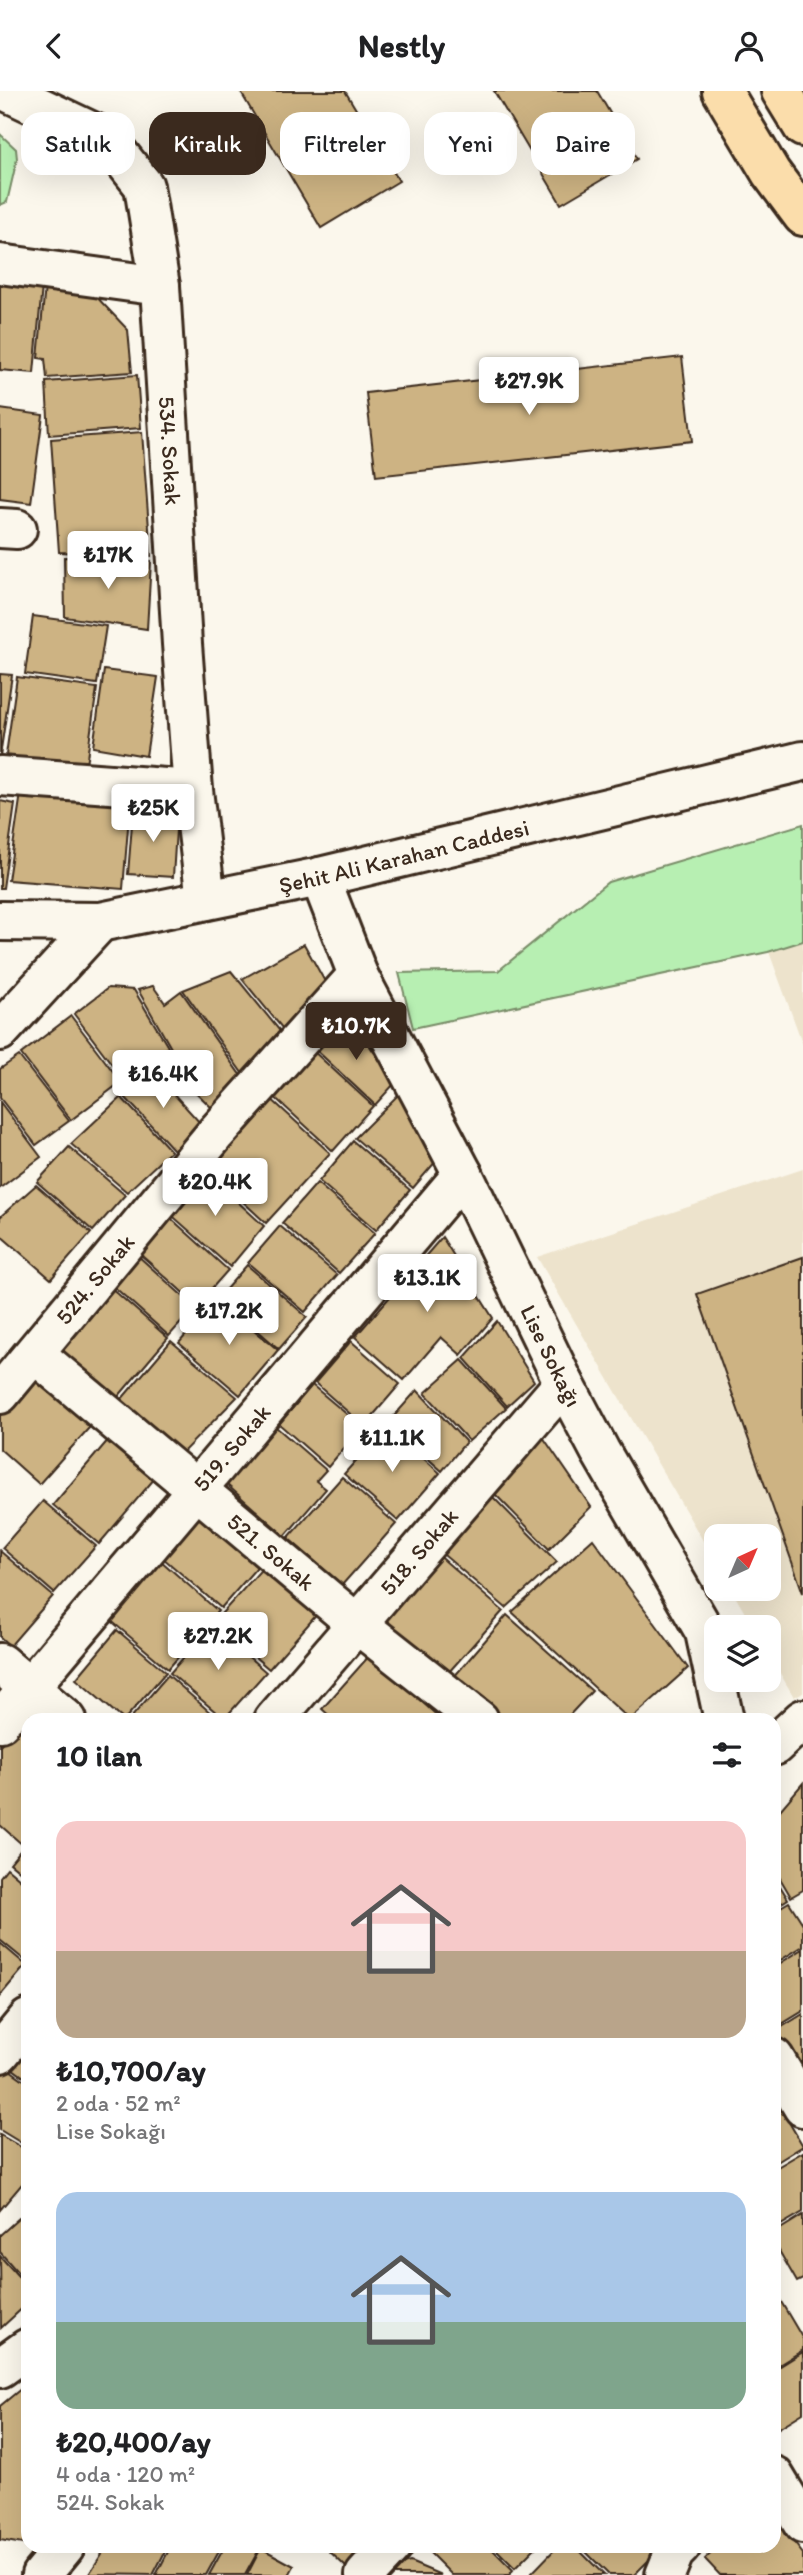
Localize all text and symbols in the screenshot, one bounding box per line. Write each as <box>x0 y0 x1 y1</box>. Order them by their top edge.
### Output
icon: back <box>35 27 73 65</box>
text: Nestly <box>358 27 445 65</box>
icon: person <box>730 27 768 65</box>
chip: Satılık <box>21 112 135 175</box>
chip: Kiralık <box>149 112 266 175</box>
chip: Filtreler <box>280 112 410 175</box>
chip: Yeni <box>424 112 517 175</box>
chip: Daire <box>531 112 635 175</box>
pin: ₺27.9K <box>472 357 586 417</box>
text: ₺27.9K <box>495 366 563 394</box>
street label: 534. Sokak <box>153 396 187 506</box>
pin: ₺17K <box>67 531 149 591</box>
text: ₺17K <box>83 540 133 568</box>
pin: ₺25K <box>112 785 194 844</box>
text: ₺25K <box>127 793 179 821</box>
street label: Şehit Ali Karahan Caddesi <box>276 813 532 899</box>
pin: ₺10.7K <box>299 1003 413 1062</box>
text: ₺10.7K <box>322 1011 390 1039</box>
pin: ₺16.4K <box>106 1051 220 1110</box>
text: ₺16.4K <box>128 1059 198 1087</box>
pin: ₺20.4K <box>158 1159 272 1218</box>
text: ₺20.4K <box>179 1167 251 1195</box>
street label: 524. Sokak <box>50 1228 141 1330</box>
pin: ₺13.1K <box>370 1255 484 1314</box>
text: ₺13.1K <box>394 1263 460 1291</box>
pin: ₺17.2K <box>172 1287 286 1347</box>
text: ₺17.2K <box>196 1296 262 1324</box>
street label: Lise Sokağı <box>514 1300 588 1411</box>
street label: 519. Sokak <box>187 1398 277 1497</box>
pin: ₺11.1K <box>335 1415 449 1474</box>
text: ₺11.1K <box>360 1423 424 1451</box>
street label: 518. Sokak <box>374 1502 464 1601</box>
street label: 521. Sokak <box>222 1507 321 1597</box>
north arrow <box>704 1524 780 1601</box>
map controls <box>704 1524 781 1692</box>
pin: ₺27.2K <box>161 1613 275 1672</box>
button: layers <box>704 1615 781 1692</box>
text: ₺27.2K <box>184 1621 252 1649</box>
icon: filters <box>708 1736 746 1774</box>
text: 10 ilan <box>56 1737 142 1774</box>
icon: home <box>338 1866 464 1992</box>
text: ₺10,700/ay <box>56 2052 206 2089</box>
text: 2 oda · 52 m² <box>56 2089 181 2117</box>
text: Lise Sokağı <box>56 2117 166 2145</box>
icon: home <box>338 2237 464 2363</box>
text: ₺20,400/ay <box>56 2423 211 2460</box>
text: 4 oda · 120 m² <box>56 2460 195 2488</box>
text: 524. Sokak <box>56 2488 164 2516</box>

